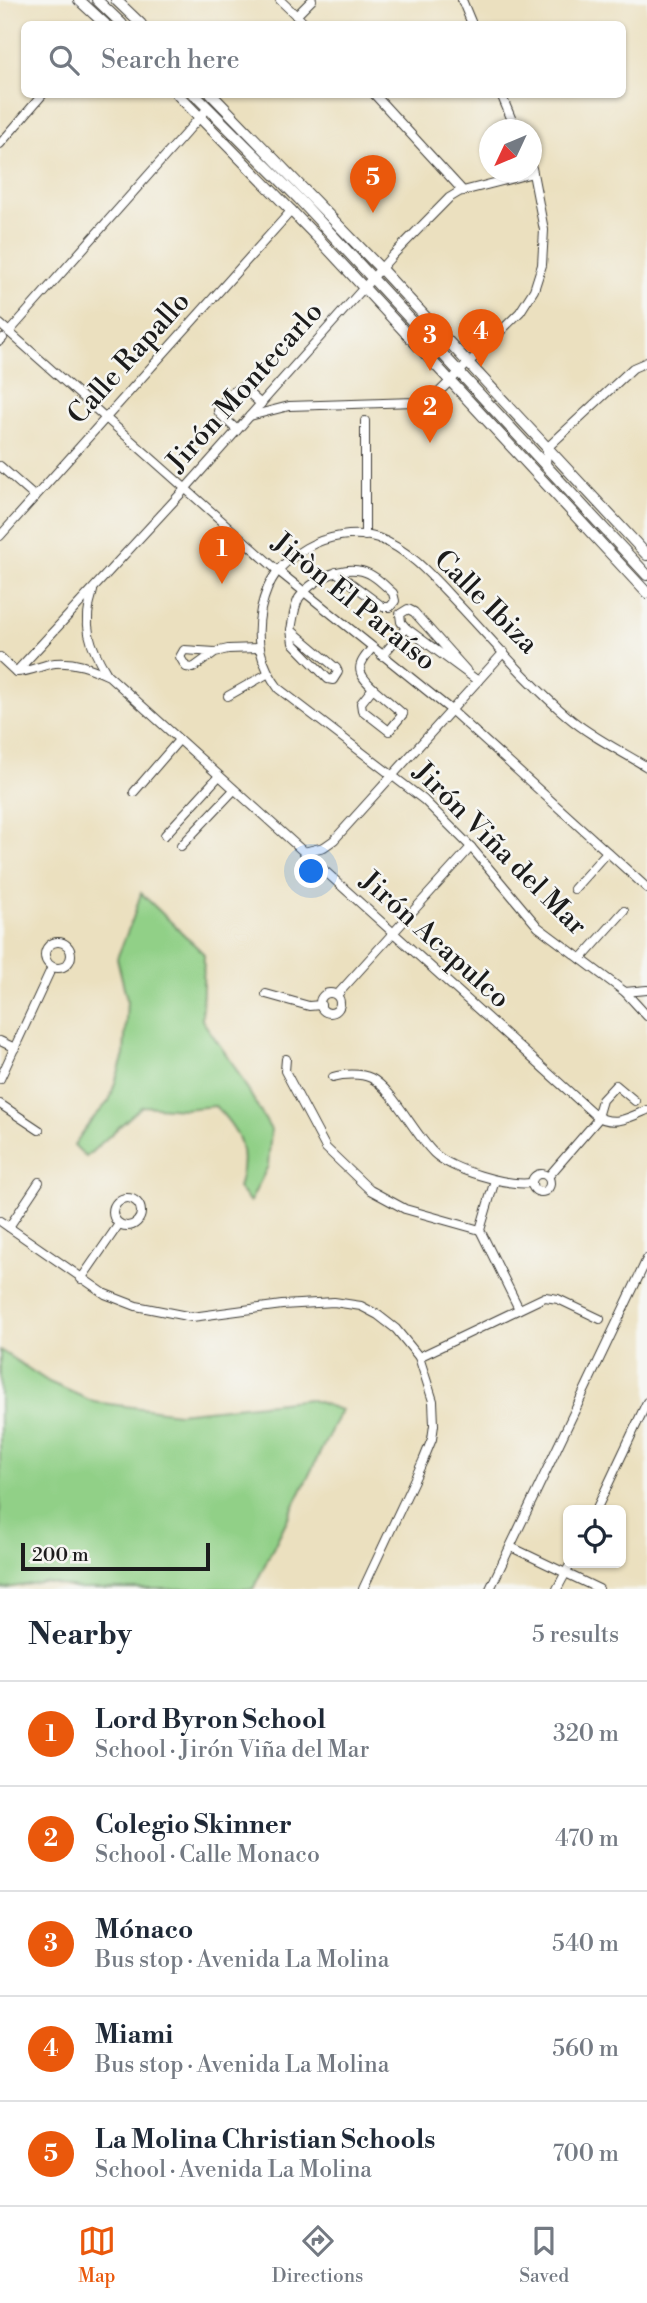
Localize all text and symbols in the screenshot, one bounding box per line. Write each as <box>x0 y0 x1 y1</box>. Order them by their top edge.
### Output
search box <box>21 21 626 98</box>
icon: search <box>45 41 83 79</box>
text: Search here <box>101 44 240 76</box>
north arrow <box>479 119 542 182</box>
pin: 5 <box>350 155 396 213</box>
street label: Calle Rapallo <box>60 284 198 432</box>
street label: Jirón Montecarlo <box>159 295 331 480</box>
pin: 4 <box>458 309 504 367</box>
pin: 3 <box>407 313 453 371</box>
pin: 2 <box>407 385 453 443</box>
street label: Jiròn El Paraíso <box>264 525 443 679</box>
pin: 1 <box>199 526 245 584</box>
street label: Calle Ibiza <box>426 542 546 662</box>
street label: Jirón Viña del Mar <box>405 754 594 943</box>
your location <box>294 854 328 888</box>
street label: Jirón Acapulco <box>352 863 517 1016</box>
map controls <box>563 1505 626 1568</box>
button: locate <box>563 1505 626 1568</box>
scale bar <box>21 1540 210 1572</box>
text: 200 m <box>32 1543 89 1567</box>
text: Nearby <box>28 1616 132 1654</box>
text: 5 results <box>532 1621 619 1649</box>
text: Lord Byron School <box>95 1704 326 1736</box>
text: 1 <box>45 1720 57 1748</box>
text: 320 m <box>553 1720 619 1748</box>
text: School · Jirón Viña del Mar <box>95 1736 369 1764</box>
text: Colegio Skinner <box>95 1809 292 1841</box>
text: 2 <box>44 1825 58 1853</box>
text: 470 m <box>555 1825 619 1853</box>
text: School · Calle Monaco <box>95 1841 320 1869</box>
text: Mónaco <box>95 1914 193 1946</box>
text: 3 <box>44 1930 58 1958</box>
text: 540 m <box>552 1930 619 1958</box>
text: Bus stop · Avenida La Molina <box>95 1946 389 1974</box>
text: Miami <box>95 2019 173 2051</box>
text: 4 <box>43 2035 59 2063</box>
text: 560 m <box>552 2035 619 2063</box>
text: Bus stop · Avenida La Molina <box>95 2051 389 2079</box>
text: La Molina Christian Schools <box>95 2124 436 2156</box>
text: 5 <box>44 2140 58 2168</box>
text: 700 m <box>553 2140 619 2168</box>
text: School · Avenida La Molina <box>95 2156 372 2184</box>
tab: Map <box>78 2222 116 2288</box>
tab: Directions <box>272 2222 363 2288</box>
tab: Saved <box>519 2222 569 2288</box>

